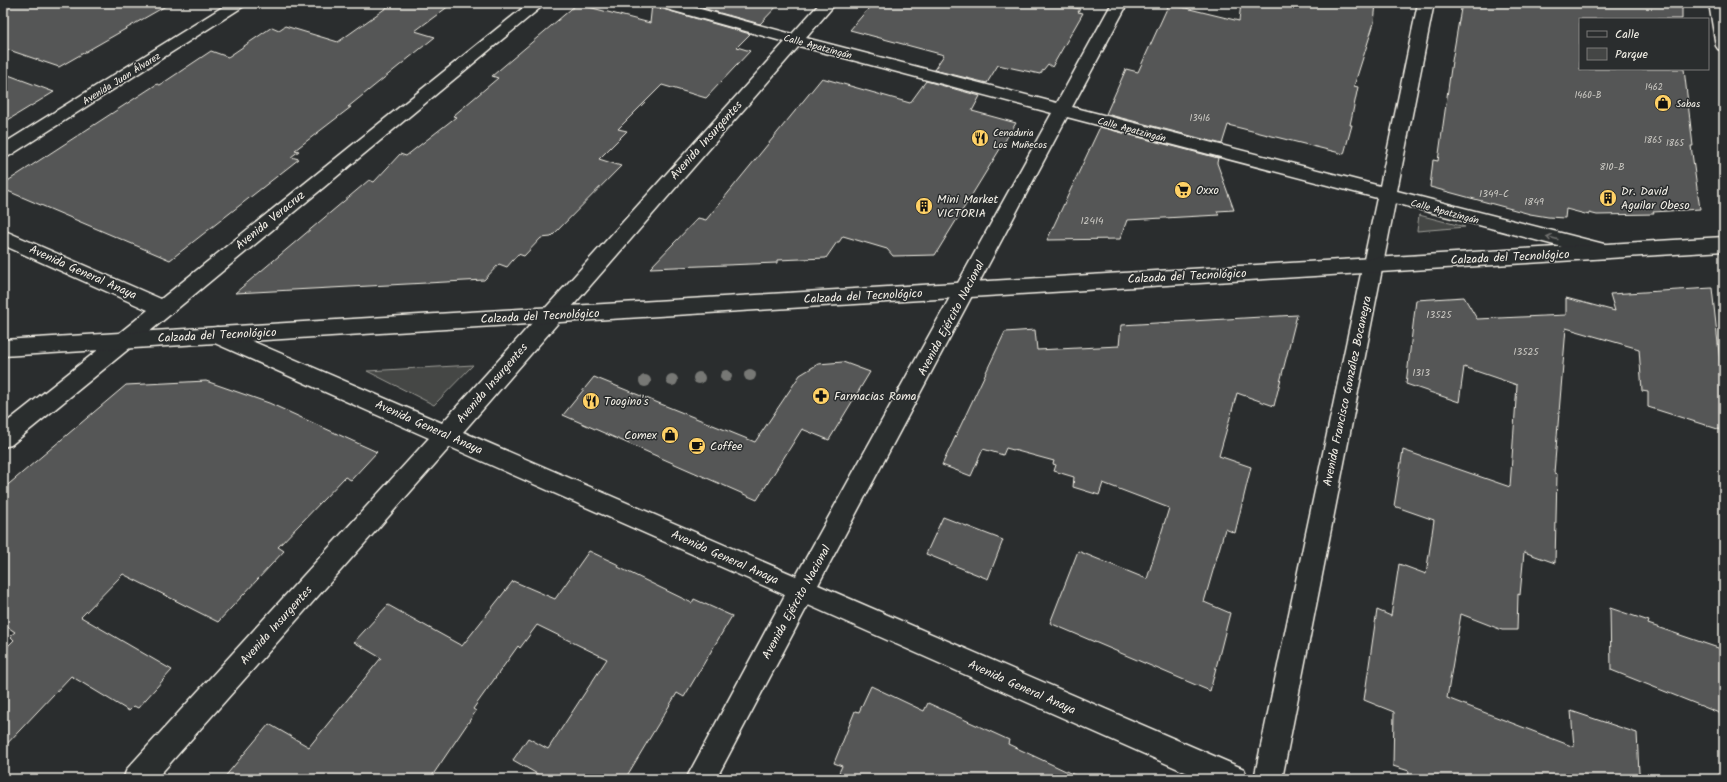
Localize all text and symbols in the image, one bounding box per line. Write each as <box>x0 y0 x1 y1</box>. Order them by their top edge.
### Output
legend <box>1579 18 1709 70</box>
text: Calle <box>1615 25 1640 44</box>
street label: Calle Apatzingán <box>782 30 854 64</box>
text: Parque <box>1615 45 1649 64</box>
street label: Avenida Juan Álvarez <box>79 48 164 109</box>
house number: 1462 <box>1645 80 1663 95</box>
house number: 1460-B <box>1574 88 1602 103</box>
shop icon: Sabas <box>1653 93 1673 113</box>
street label: Avenida Insurgentes <box>665 96 747 184</box>
place label: Sabas <box>1676 96 1701 112</box>
house number: 13416 <box>1190 111 1210 126</box>
street label: Calle Apatzingán <box>1096 113 1168 147</box>
place label: Cenaduria Los Muñecos <box>993 125 1048 153</box>
restaurant icon: Cenaduria Los Muñecos <box>970 128 990 148</box>
house number: 1865 <box>1644 133 1663 148</box>
house number: 1865 <box>1666 136 1685 151</box>
house number: 810-B <box>1599 159 1625 175</box>
supermarket icon: Oxxo <box>1173 180 1193 200</box>
place label: Oxxo <box>1196 181 1219 200</box>
place label: Dr. David Aguilar Obeso <box>1621 182 1690 215</box>
street label: Avenida Veracruz <box>231 186 309 255</box>
house number: 1349-C <box>1479 186 1509 202</box>
building icon: Dr. David Aguilar Obeso <box>1598 188 1618 208</box>
place label: Mini Market VICTORIA <box>937 190 998 223</box>
house number: 1849 <box>1524 194 1544 210</box>
street label: Calle Apatzingán <box>1409 195 1481 229</box>
building icon: Mini Market VICTORIA <box>914 196 934 216</box>
house number: 12414 <box>1080 213 1104 229</box>
one-way arrow <box>1546 234 1559 242</box>
street label: Avenida General Anaya <box>26 240 140 305</box>
street label: Calzada del Tecnológico <box>1450 245 1570 270</box>
street label: Avenida Ejército Nacional <box>913 257 990 379</box>
street label: Calzada del Tecnológico <box>1127 264 1247 289</box>
street label: Calzada del Tecnológico <box>803 284 923 309</box>
street label: Avenida Francisco González Bocanegra <box>1318 294 1377 488</box>
street label: Calzada del Tecnológico <box>480 304 600 329</box>
house number: 13525 <box>1426 307 1452 323</box>
street label: Calzada del Tecnológico <box>157 323 277 348</box>
street label: Avenida Insurgentes <box>452 339 533 428</box>
house number: 13525 <box>1513 344 1539 360</box>
house number: 1313 <box>1412 365 1430 381</box>
pharmacy icon: Farmacias Roma <box>811 386 831 406</box>
place label: Farmacias Roma <box>834 387 917 406</box>
restaurant icon: Toogino's <box>581 391 601 411</box>
place label: Toogino's <box>604 392 649 411</box>
street label: Avenida General Anaya <box>372 395 486 460</box>
shop icon: Comex <box>660 425 680 445</box>
place label: Comex <box>624 426 658 445</box>
cafe icon: Coffee <box>687 436 707 456</box>
place label: Coffee <box>710 437 743 456</box>
street label: Avenida General Anaya <box>668 525 782 590</box>
street label: Avenida Ejército Nacional <box>757 542 836 663</box>
street label: Avenida Insurgentes <box>235 581 317 669</box>
street label: Avenida General Anaya <box>965 655 1079 720</box>

